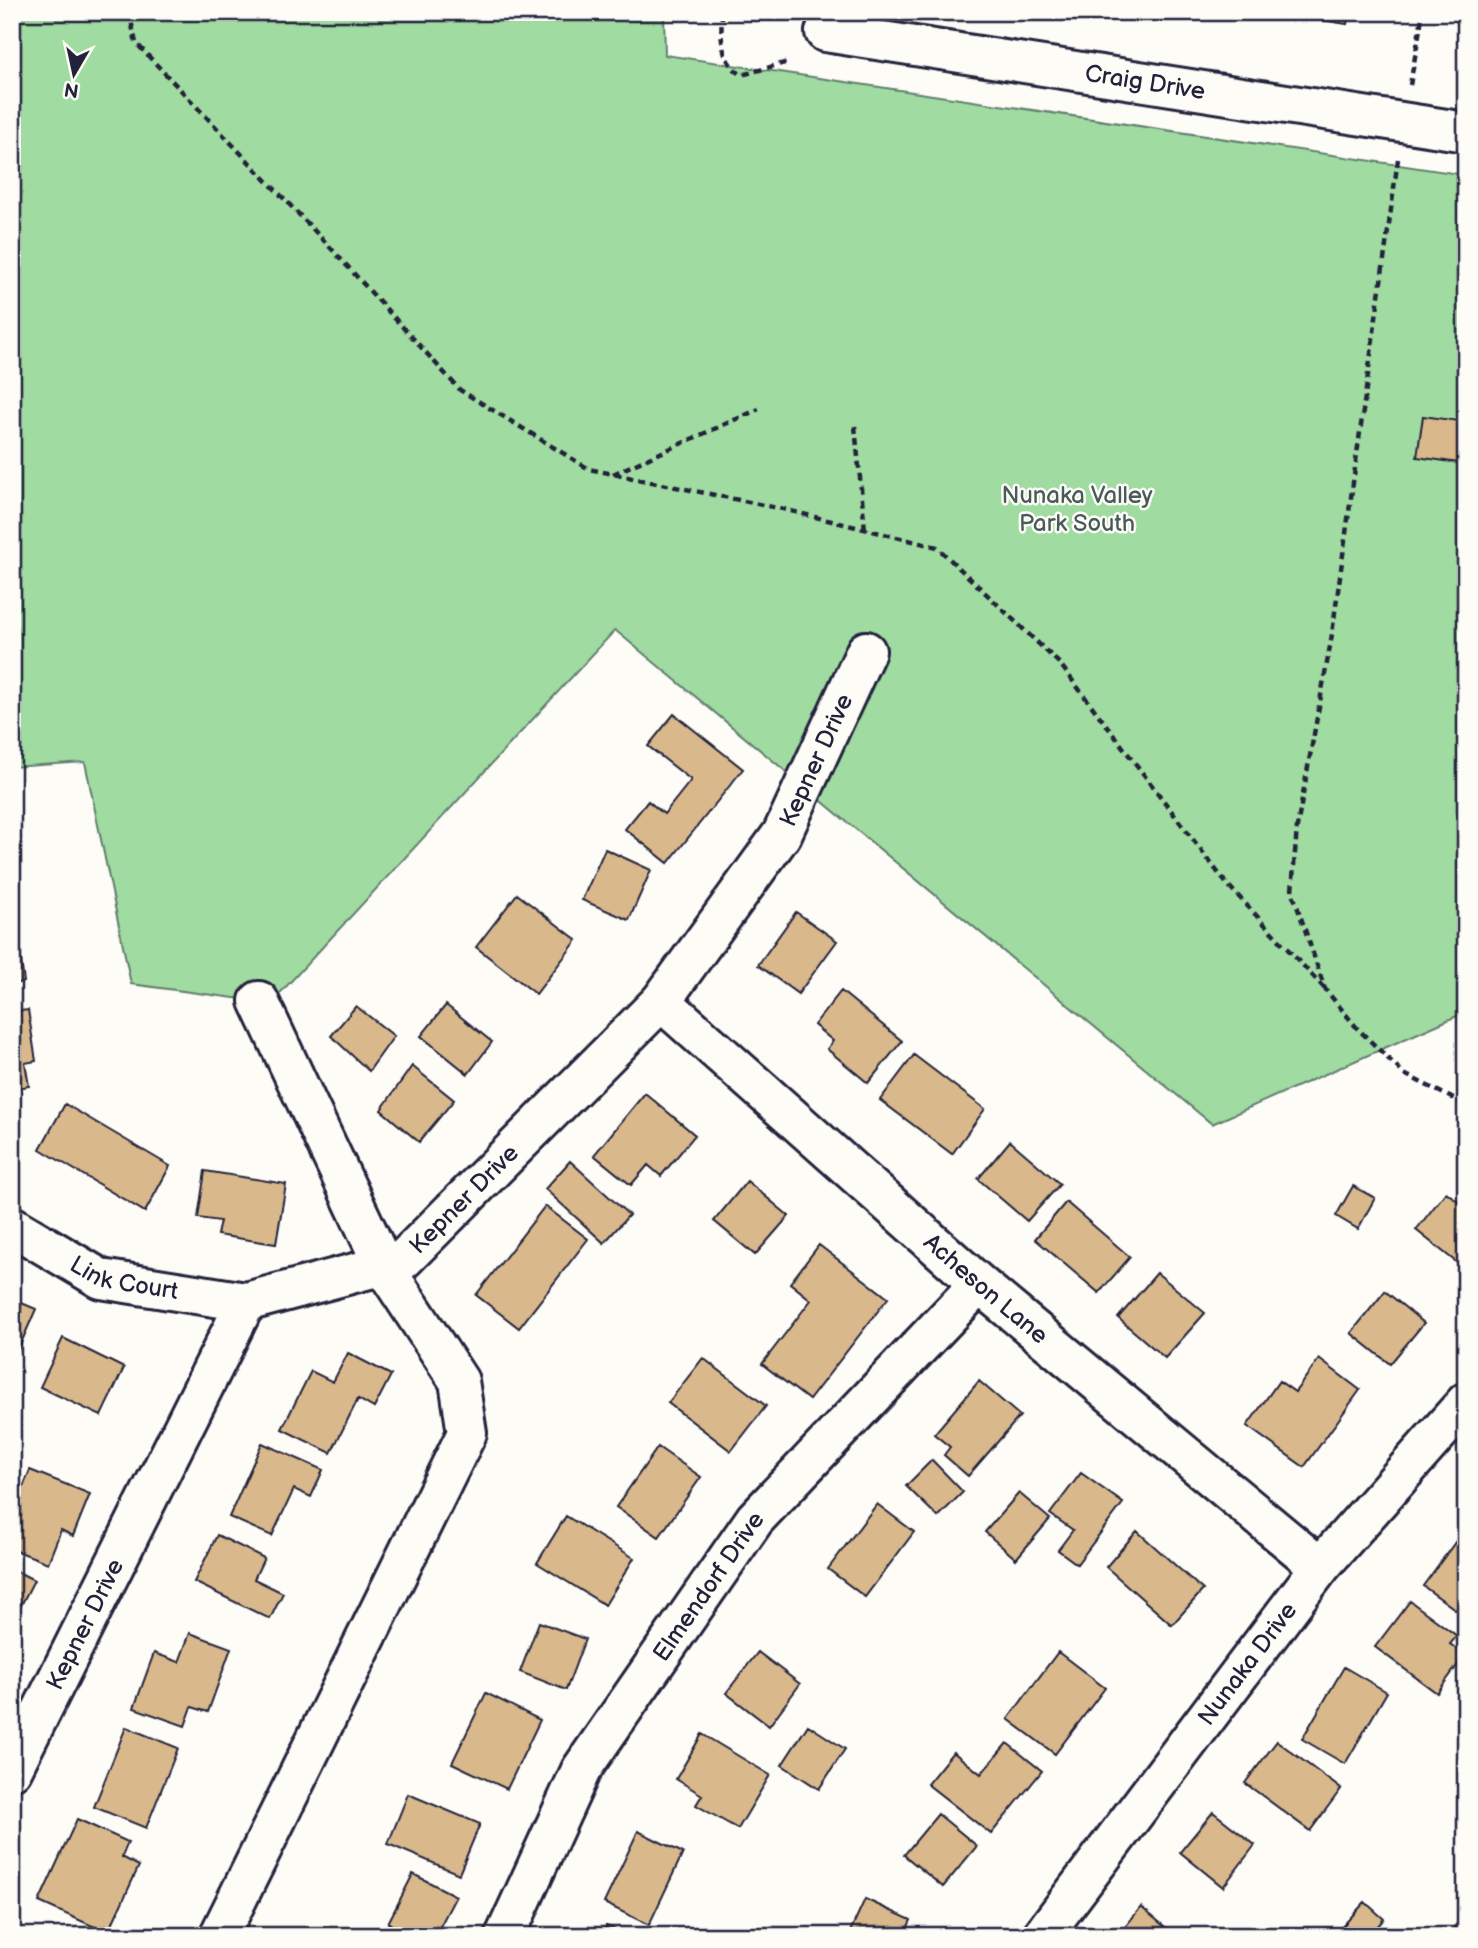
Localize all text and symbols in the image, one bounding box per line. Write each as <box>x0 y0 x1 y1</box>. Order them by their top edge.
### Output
north arrow <box>38 38 108 108</box>
street label: Craig Drive <box>1083 58 1207 106</box>
text: N <box>63 77 80 102</box>
park label: Nunaka Valley Park South <box>1001 481 1153 538</box>
street label: Kepner Drive <box>773 689 859 831</box>
street label: Kepner Drive <box>403 1138 524 1260</box>
street label: Acheson Lane <box>918 1227 1054 1350</box>
street label: Link Court <box>65 1250 181 1306</box>
street label: Elmendorf Drive <box>646 1506 770 1667</box>
street label: Kepner Drive <box>40 1554 130 1695</box>
street label: Nunaka Drive <box>1192 1596 1303 1731</box>

